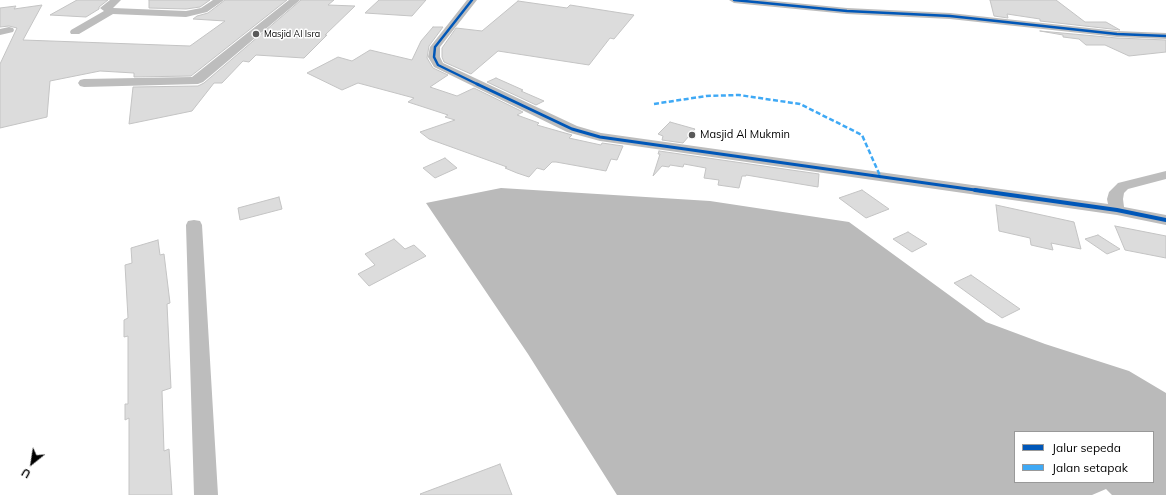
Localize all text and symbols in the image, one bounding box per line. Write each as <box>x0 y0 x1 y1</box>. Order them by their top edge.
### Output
marker: Masjid Al Isra <box>251 29 261 39</box>
place label: Masjid Al Isra <box>264 29 320 39</box>
place label: Masjid Al Mukmin <box>700 128 790 142</box>
marker: Masjid Al Mukmin <box>687 130 697 140</box>
legend <box>1014 431 1154 483</box>
text: Jalur sepeda <box>1052 440 1121 455</box>
north arrow <box>12 443 52 483</box>
text: Jalan setapak <box>1052 460 1128 475</box>
text: U <box>19 465 33 481</box>

